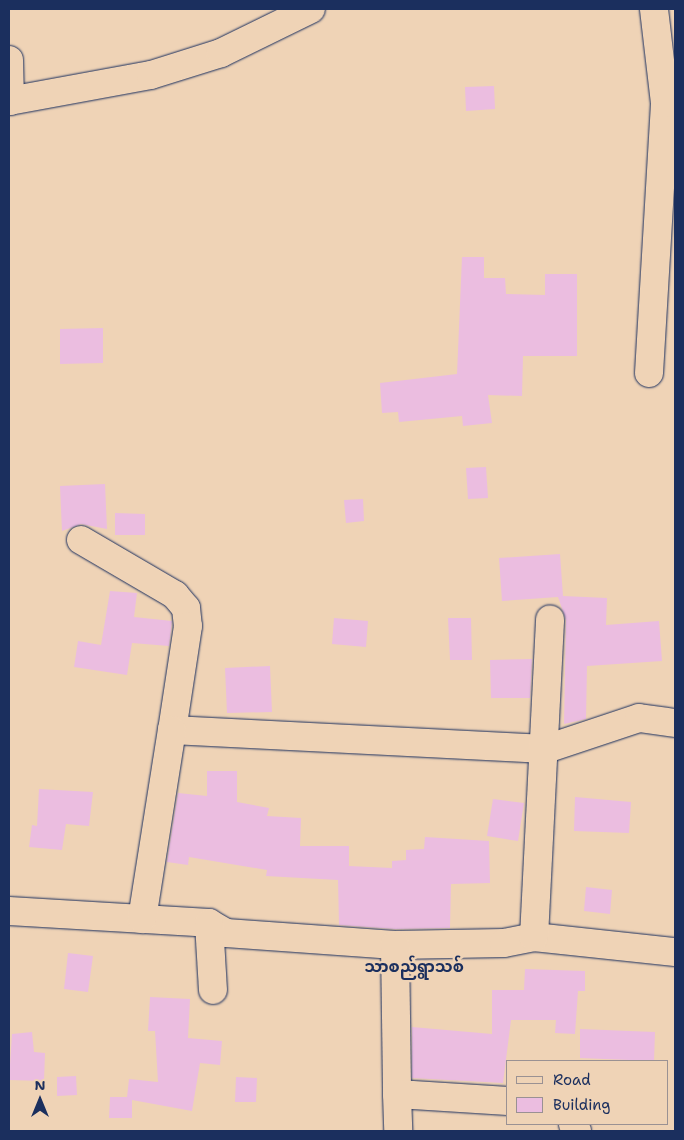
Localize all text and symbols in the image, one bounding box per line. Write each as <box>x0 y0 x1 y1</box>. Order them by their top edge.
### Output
district label: သာစည်ရွာသစ် <box>364 957 464 977</box>
legend <box>507 1060 669 1125</box>
text: Road <box>553 1070 591 1090</box>
north arrow <box>15 1075 65 1125</box>
text: N <box>34 1076 46 1094</box>
text: Building <box>553 1095 610 1115</box>

